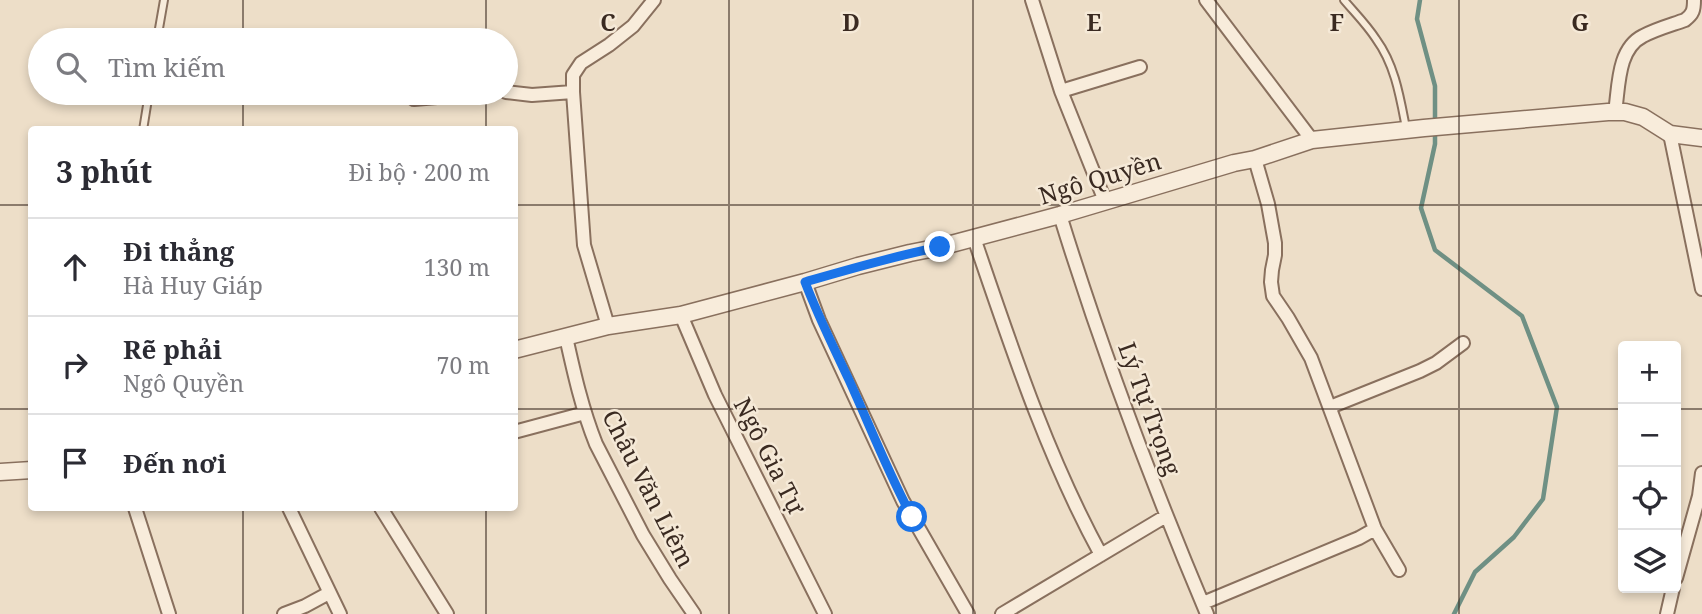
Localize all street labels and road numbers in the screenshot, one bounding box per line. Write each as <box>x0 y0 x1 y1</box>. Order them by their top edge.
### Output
street label: Ngô Quyền <box>1034 143 1165 212</box>
street label: Lý Tự Trọng <box>1111 337 1190 480</box>
street label: Ngô Gia Tự <box>727 391 814 520</box>
street label: Châu Văn Liêm <box>595 404 703 573</box>

